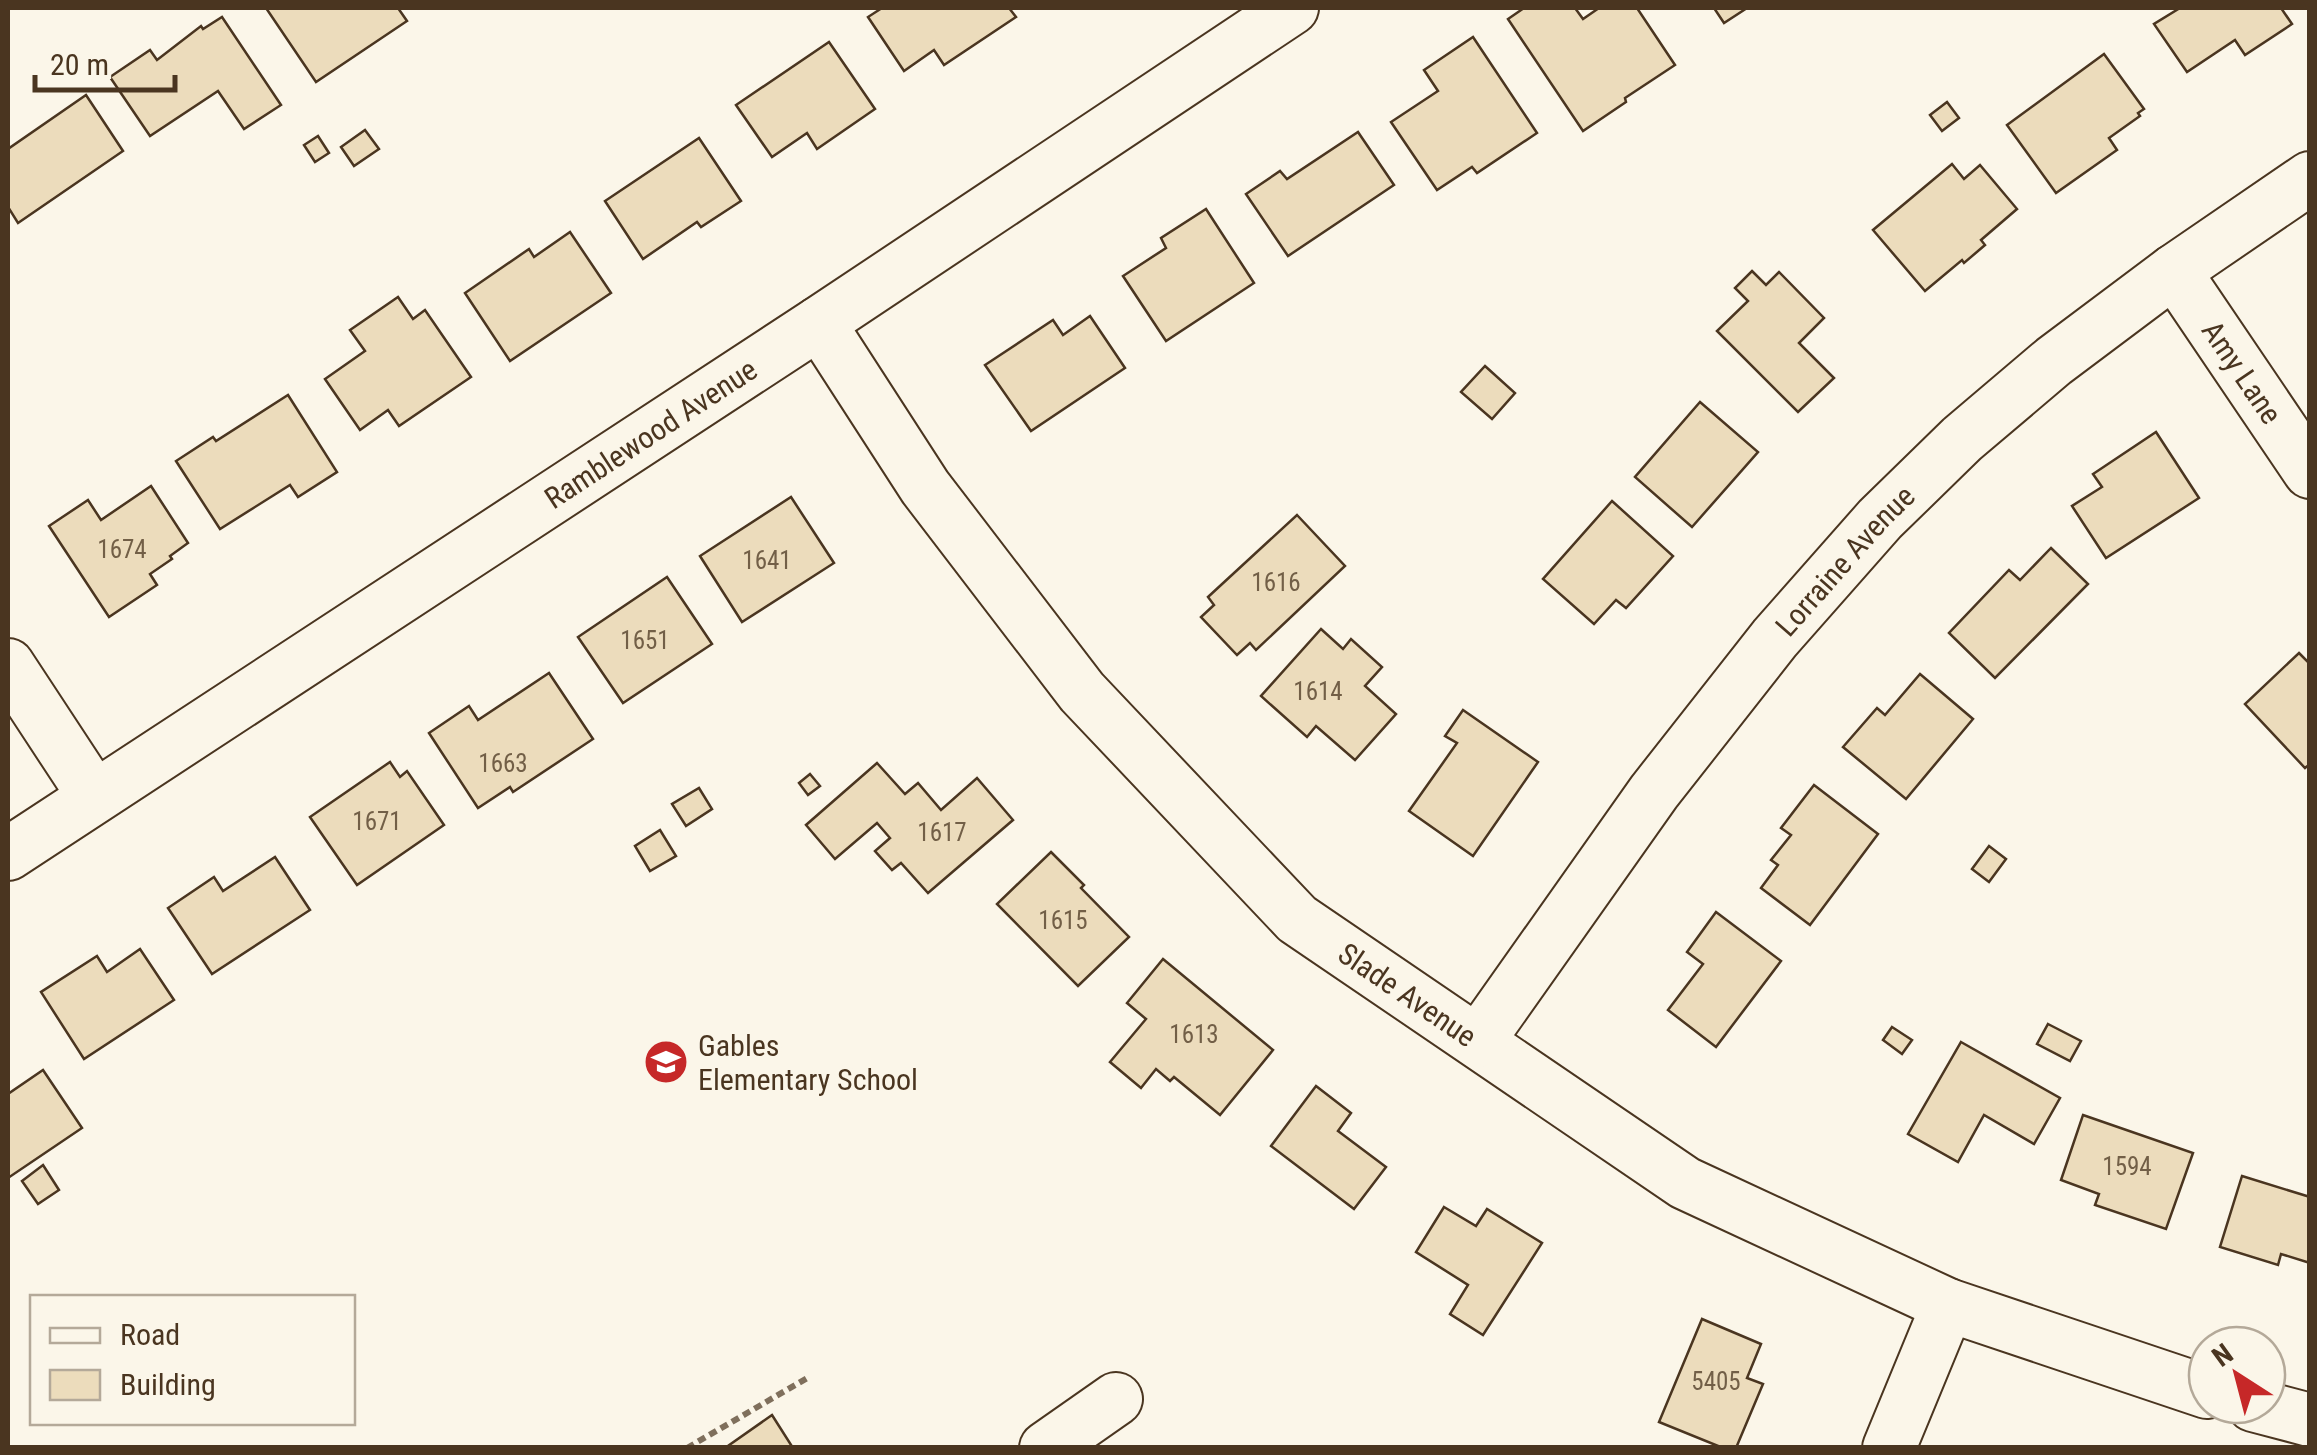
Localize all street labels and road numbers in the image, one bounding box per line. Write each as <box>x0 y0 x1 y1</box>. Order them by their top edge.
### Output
street label: Amy Lane <box>2195 314 2290 430</box>
street label: Ramblewood Avenue <box>538 351 763 515</box>
street label: Lorraine Avenue <box>1768 478 1921 643</box>
street label: Slade Avenue <box>1332 935 1483 1054</box>

